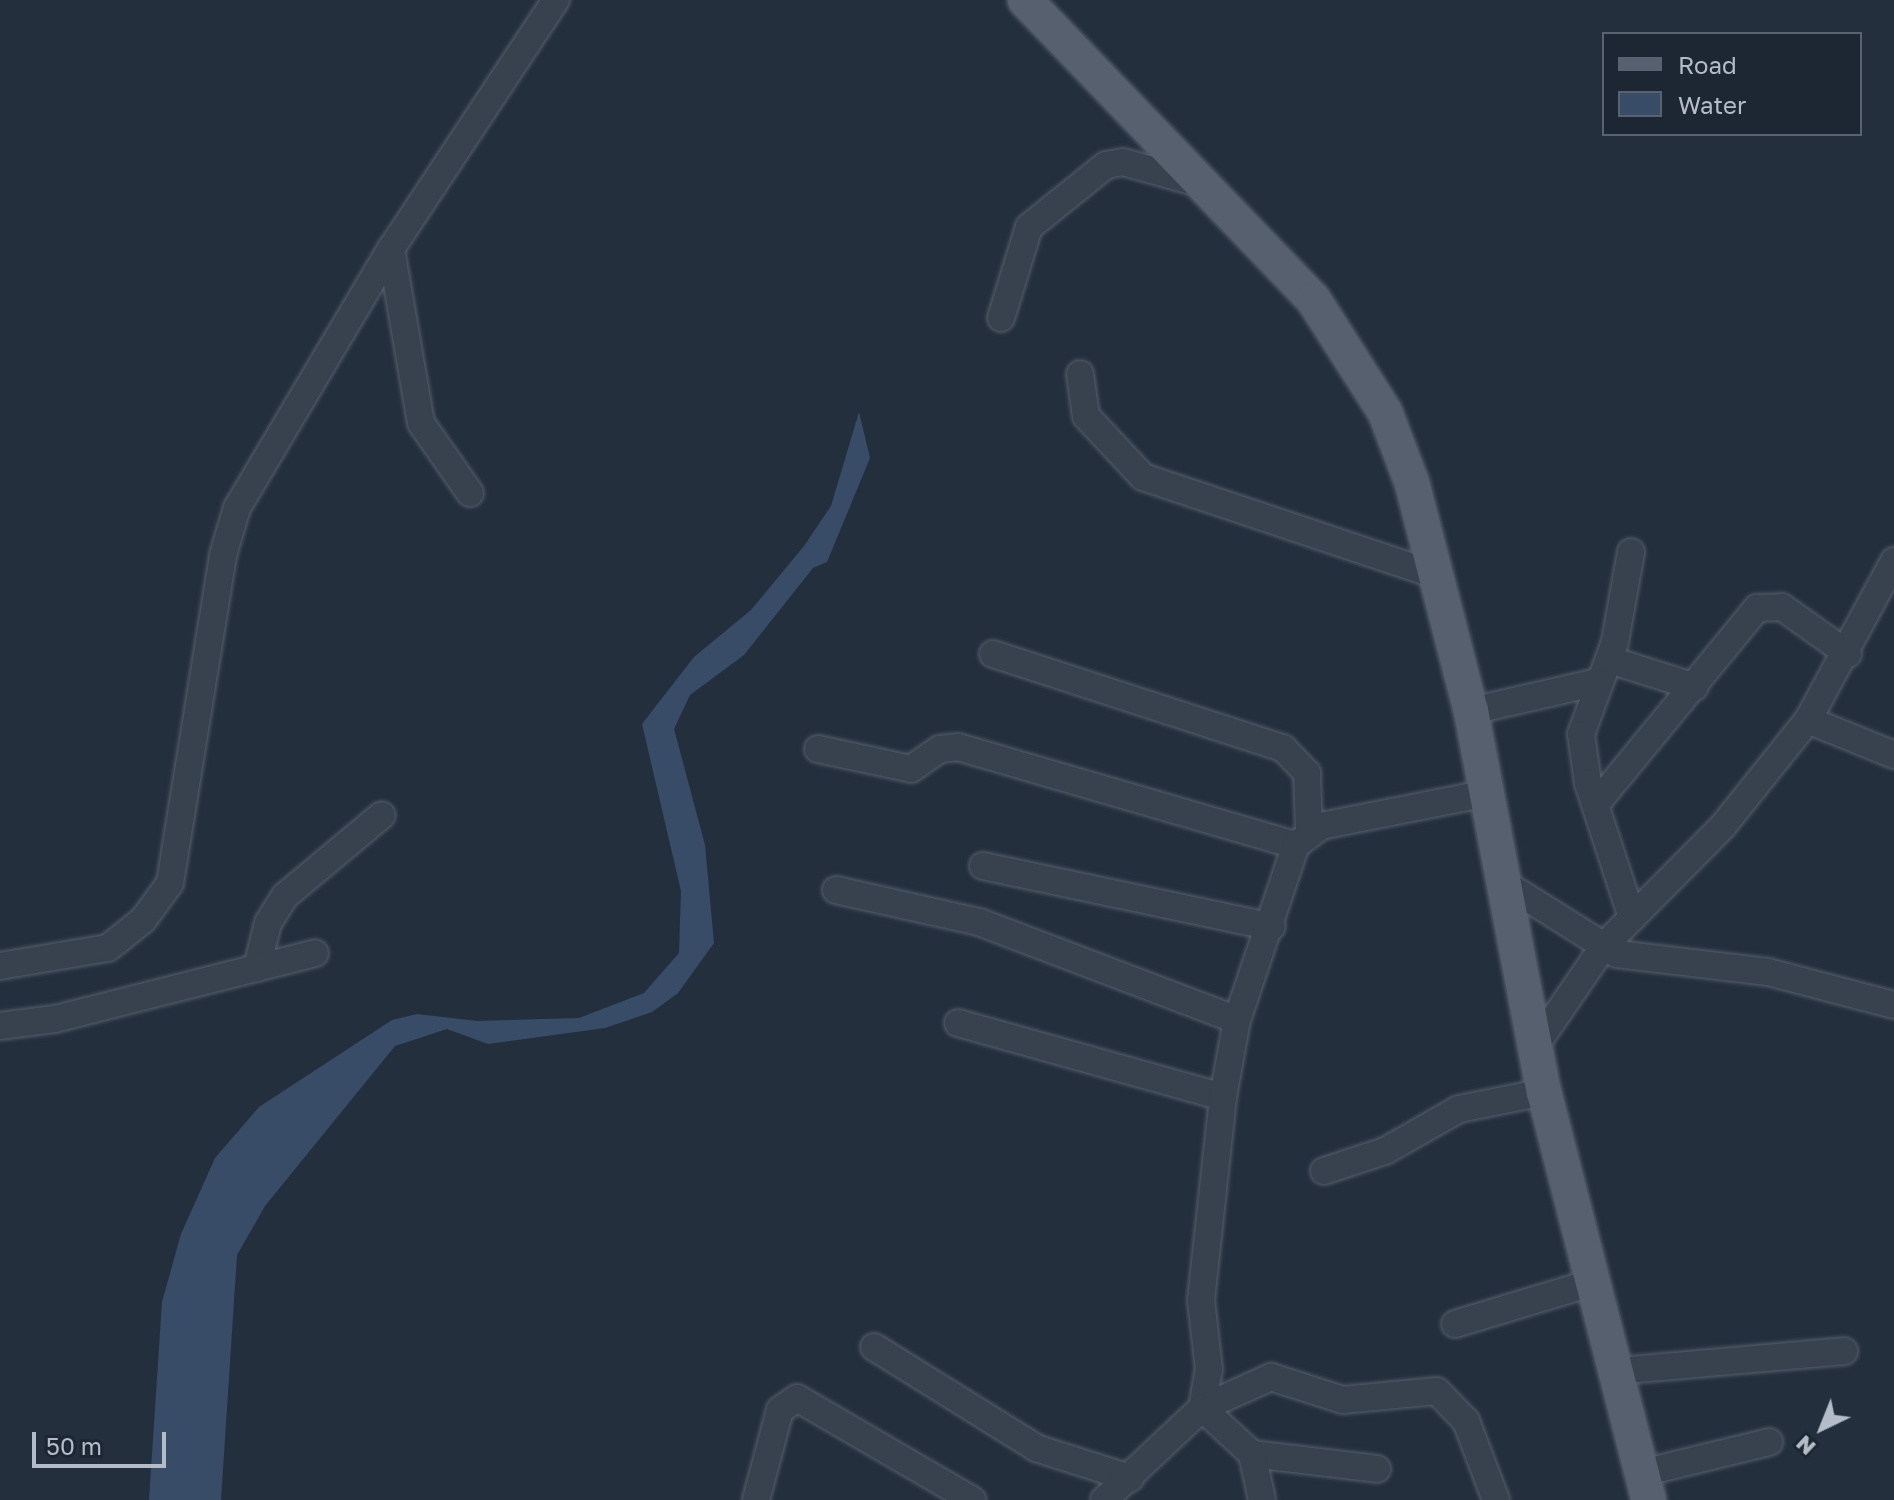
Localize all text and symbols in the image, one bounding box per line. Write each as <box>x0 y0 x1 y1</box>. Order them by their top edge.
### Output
legend <box>1602 32 1862 136</box>
text: Road <box>1678 50 1737 79</box>
text: Water <box>1678 90 1746 119</box>
north arrow <box>1782 1388 1862 1468</box>
scale bar <box>36 1416 170 1466</box>
text: N <box>1790 1430 1821 1462</box>
text: 50 m <box>46 1431 102 1460</box>

